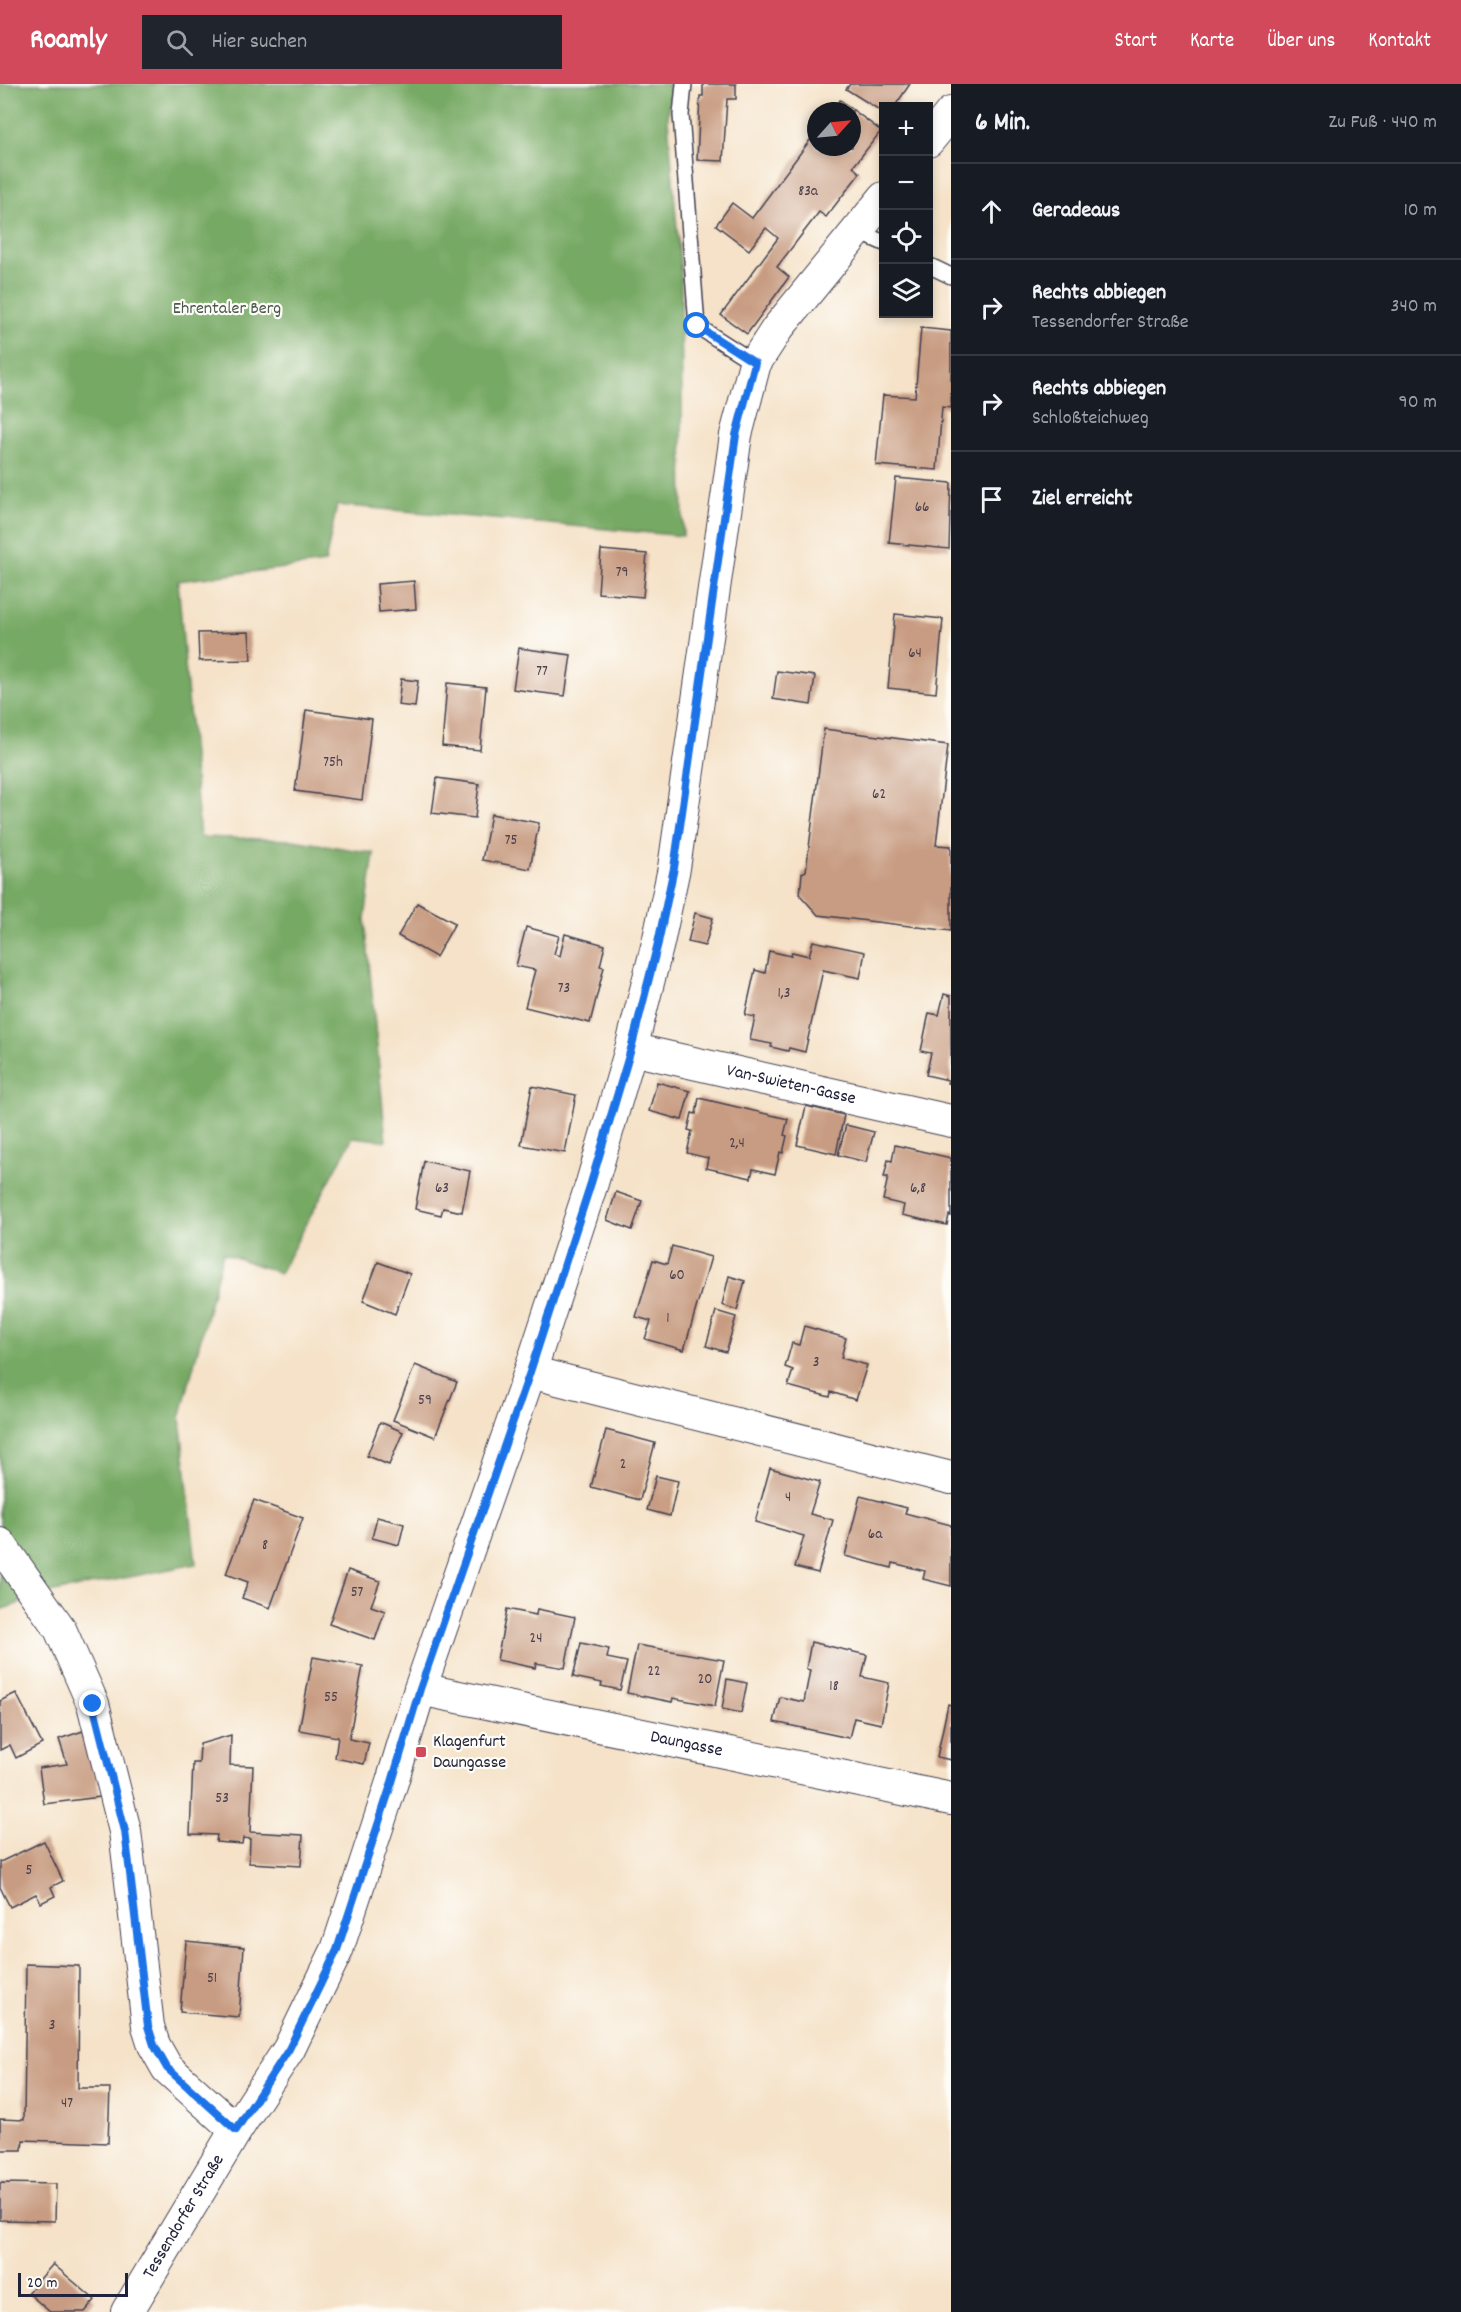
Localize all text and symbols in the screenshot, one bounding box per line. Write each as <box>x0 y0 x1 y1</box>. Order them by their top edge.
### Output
search box <box>142 15 562 69</box>
text: Roamly <box>30 22 106 62</box>
icon: search <box>163 26 196 59</box>
text: Hier suchen <box>211 27 307 58</box>
text: Start <box>1115 27 1157 57</box>
text: Karte <box>1190 27 1234 57</box>
text: Über uns <box>1267 27 1335 57</box>
text: Kontakt <box>1368 27 1431 57</box>
north arrow <box>807 102 861 156</box>
map controls <box>879 102 933 318</box>
button: + <box>879 102 933 156</box>
text: 6 Min. <box>975 105 1030 142</box>
text: Zu Fuß · 440 m <box>1328 109 1437 137</box>
button: − <box>879 156 933 210</box>
house number: 83a <box>798 181 819 203</box>
icon: ahead <box>975 195 1008 228</box>
text: Geradeaus <box>1032 196 1120 227</box>
text: 10 m <box>1403 197 1437 225</box>
button: locate <box>879 210 933 264</box>
button: layers <box>879 264 933 318</box>
text: Rechts abbiegen <box>1032 278 1166 309</box>
icon: right <box>975 291 1008 324</box>
text: 340 m <box>1391 293 1437 321</box>
park label: Ehrentaler Berg <box>173 297 281 322</box>
text: Tessendorfer Straße <box>1032 309 1189 337</box>
route start <box>683 312 709 338</box>
text: Rechts abbiegen <box>1032 374 1166 405</box>
icon: right <box>975 387 1008 420</box>
text: 90 m <box>1399 389 1437 417</box>
text: Schloßteichweg <box>1032 405 1149 433</box>
icon: arrive <box>975 483 1008 516</box>
text: Ziel erreicht <box>1032 484 1132 515</box>
house number: 66 <box>915 497 929 519</box>
house number: 79 <box>616 562 628 584</box>
house number: 64 <box>908 643 922 665</box>
house number: 77 <box>536 661 548 683</box>
house number: 75h <box>323 752 343 774</box>
house number: 62 <box>872 784 886 806</box>
house number: 75 <box>505 830 517 852</box>
house number: 73 <box>558 978 570 1000</box>
house number: 1,3 <box>778 983 790 1005</box>
street label: Van-Swieten-Gasse <box>724 1058 858 1112</box>
house number: 2,4 <box>729 1133 745 1155</box>
house number: 63 <box>435 1178 449 1200</box>
house number: 6,8 <box>910 1178 926 1200</box>
house number: 60 <box>669 1265 685 1287</box>
house number: 1 <box>666 1308 670 1330</box>
house number: 3 <box>813 1352 819 1374</box>
house number: 59 <box>418 1390 432 1412</box>
house number: 2 <box>620 1454 626 1476</box>
house number: 4 <box>785 1487 791 1509</box>
house number: 6a <box>868 1524 883 1546</box>
house number: 8 <box>262 1535 268 1557</box>
house number: 57 <box>351 1582 364 1604</box>
house number: 24 <box>530 1628 542 1650</box>
house number: 22 <box>647 1661 661 1683</box>
house number: 20 <box>698 1669 712 1691</box>
house number: 18 <box>829 1676 839 1698</box>
house number: 55 <box>324 1687 338 1709</box>
route end <box>79 1690 105 1716</box>
street label: Daungasse <box>648 1725 725 1764</box>
place label: Klagenfurt Daungasse <box>433 1730 506 1776</box>
marker: Klagenfurt Daungasse <box>414 1745 428 1759</box>
house number: 53 <box>215 1788 229 1810</box>
house number: 5 <box>26 1860 33 1882</box>
house number: 51 <box>207 1968 217 1990</box>
house number: 3 <box>49 2015 55 2037</box>
house number: 47 <box>61 2093 73 2115</box>
street label: Tessendorfer Straße <box>137 2150 231 2284</box>
scale bar <box>18 2270 128 2298</box>
text: 20 m <box>27 2272 57 2295</box>

